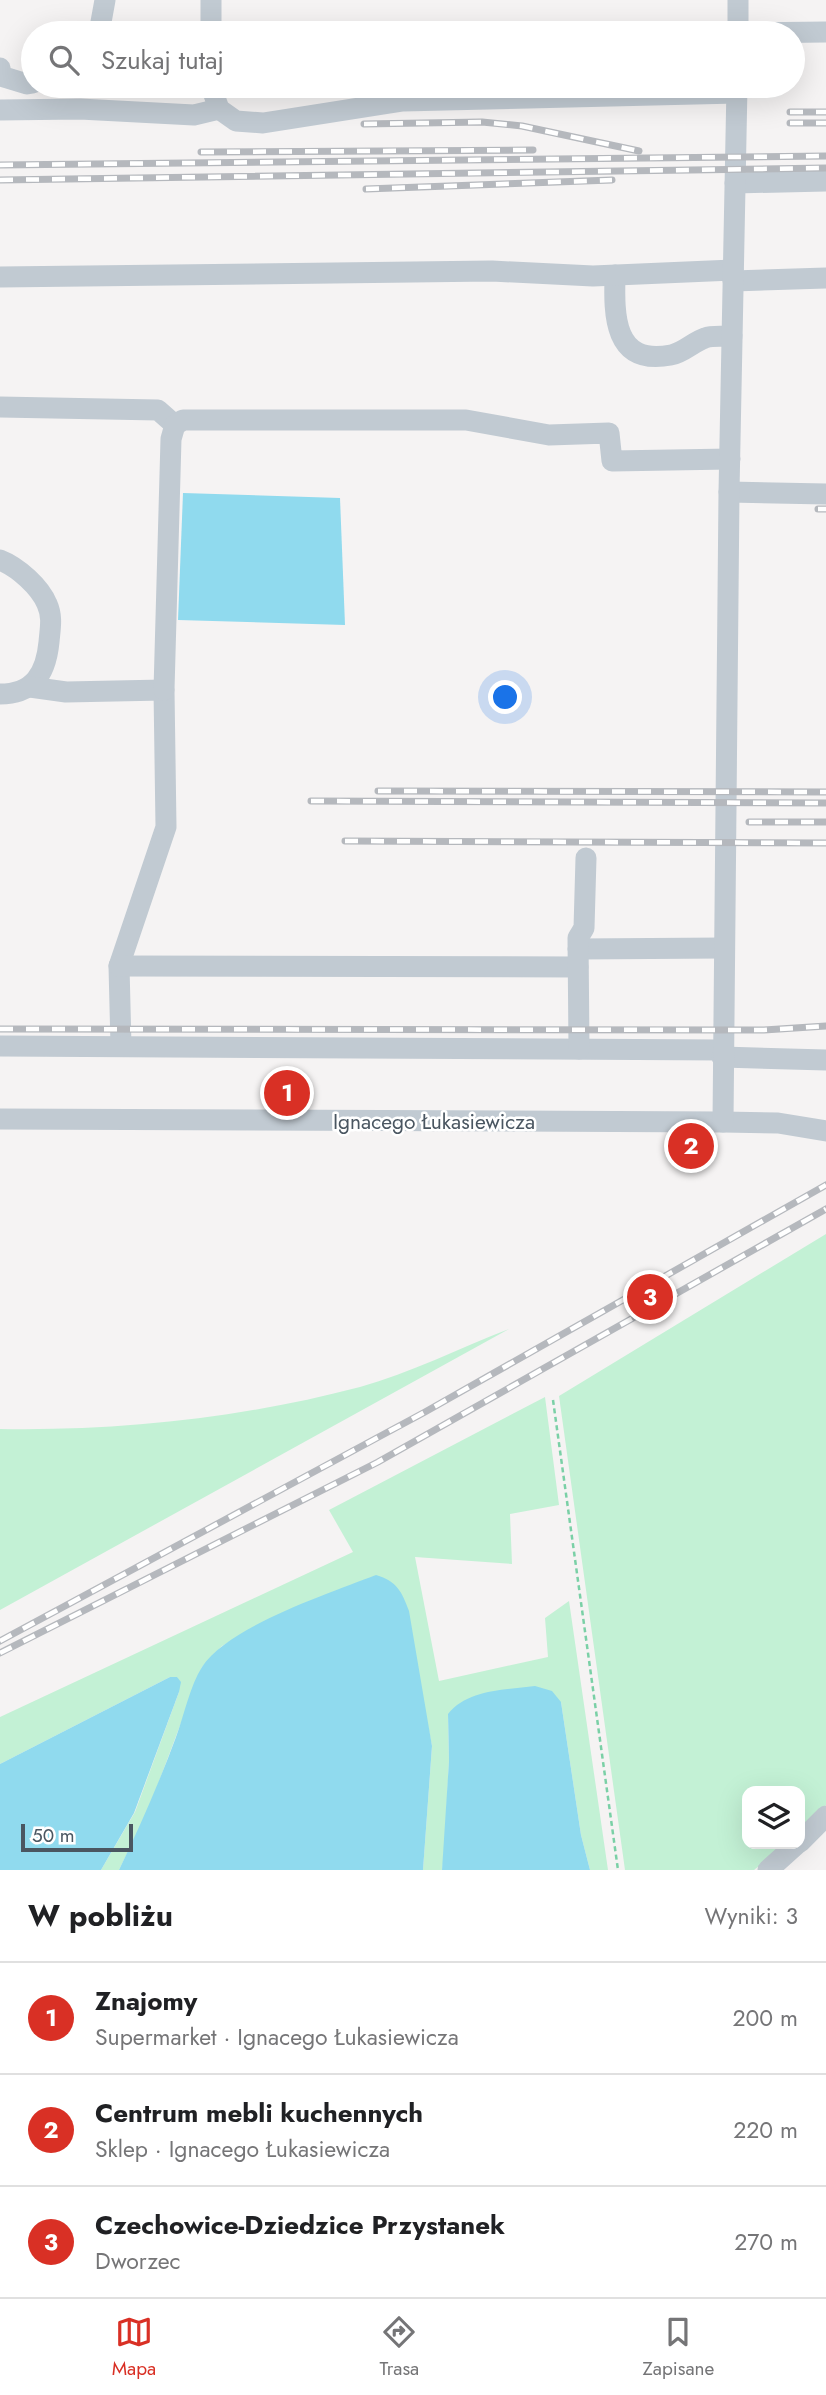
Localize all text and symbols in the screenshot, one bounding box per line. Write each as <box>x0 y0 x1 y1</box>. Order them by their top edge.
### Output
search box <box>21 21 805 98</box>
icon: search <box>45 41 83 79</box>
text: Szukaj tutaj <box>101 41 224 79</box>
your location <box>488 680 522 714</box>
pin: 1 <box>264 1067 310 1119</box>
street label: Ignacego Łukasiewicza <box>333 1107 535 1137</box>
pin: 2 <box>668 1120 714 1172</box>
pin: 3 <box>627 1271 673 1323</box>
map controls <box>742 1786 805 1849</box>
button: layers <box>742 1786 805 1849</box>
scale bar <box>21 1821 133 1853</box>
text: 50 m <box>32 1822 75 1849</box>
text: W pobliżu <box>28 1894 173 1937</box>
text: Wyniki: 3 <box>705 1899 798 1933</box>
text: Znajomy <box>95 1982 197 2020</box>
text: 1 <box>45 2001 57 2035</box>
text: 200 m <box>732 2001 798 2035</box>
text: Supermarket · Ignacego Łukasiewicza <box>95 2020 459 2054</box>
text: Centrum mebli kuchennych <box>95 2094 423 2132</box>
text: 2 <box>43 2113 59 2147</box>
text: 220 m <box>733 2113 798 2147</box>
text: Sklep · Ignacego Łukasiewicza <box>95 2132 390 2166</box>
text: Czechowice-Dziedzice Przystanek <box>95 2206 505 2244</box>
text: 3 <box>44 2225 58 2259</box>
text: 270 m <box>734 2225 798 2259</box>
text: Dworzec <box>95 2244 181 2278</box>
tab: Mapa <box>112 2313 156 2382</box>
tab: Trasa <box>379 2313 419 2382</box>
tab: Zapisane <box>643 2313 714 2382</box>

